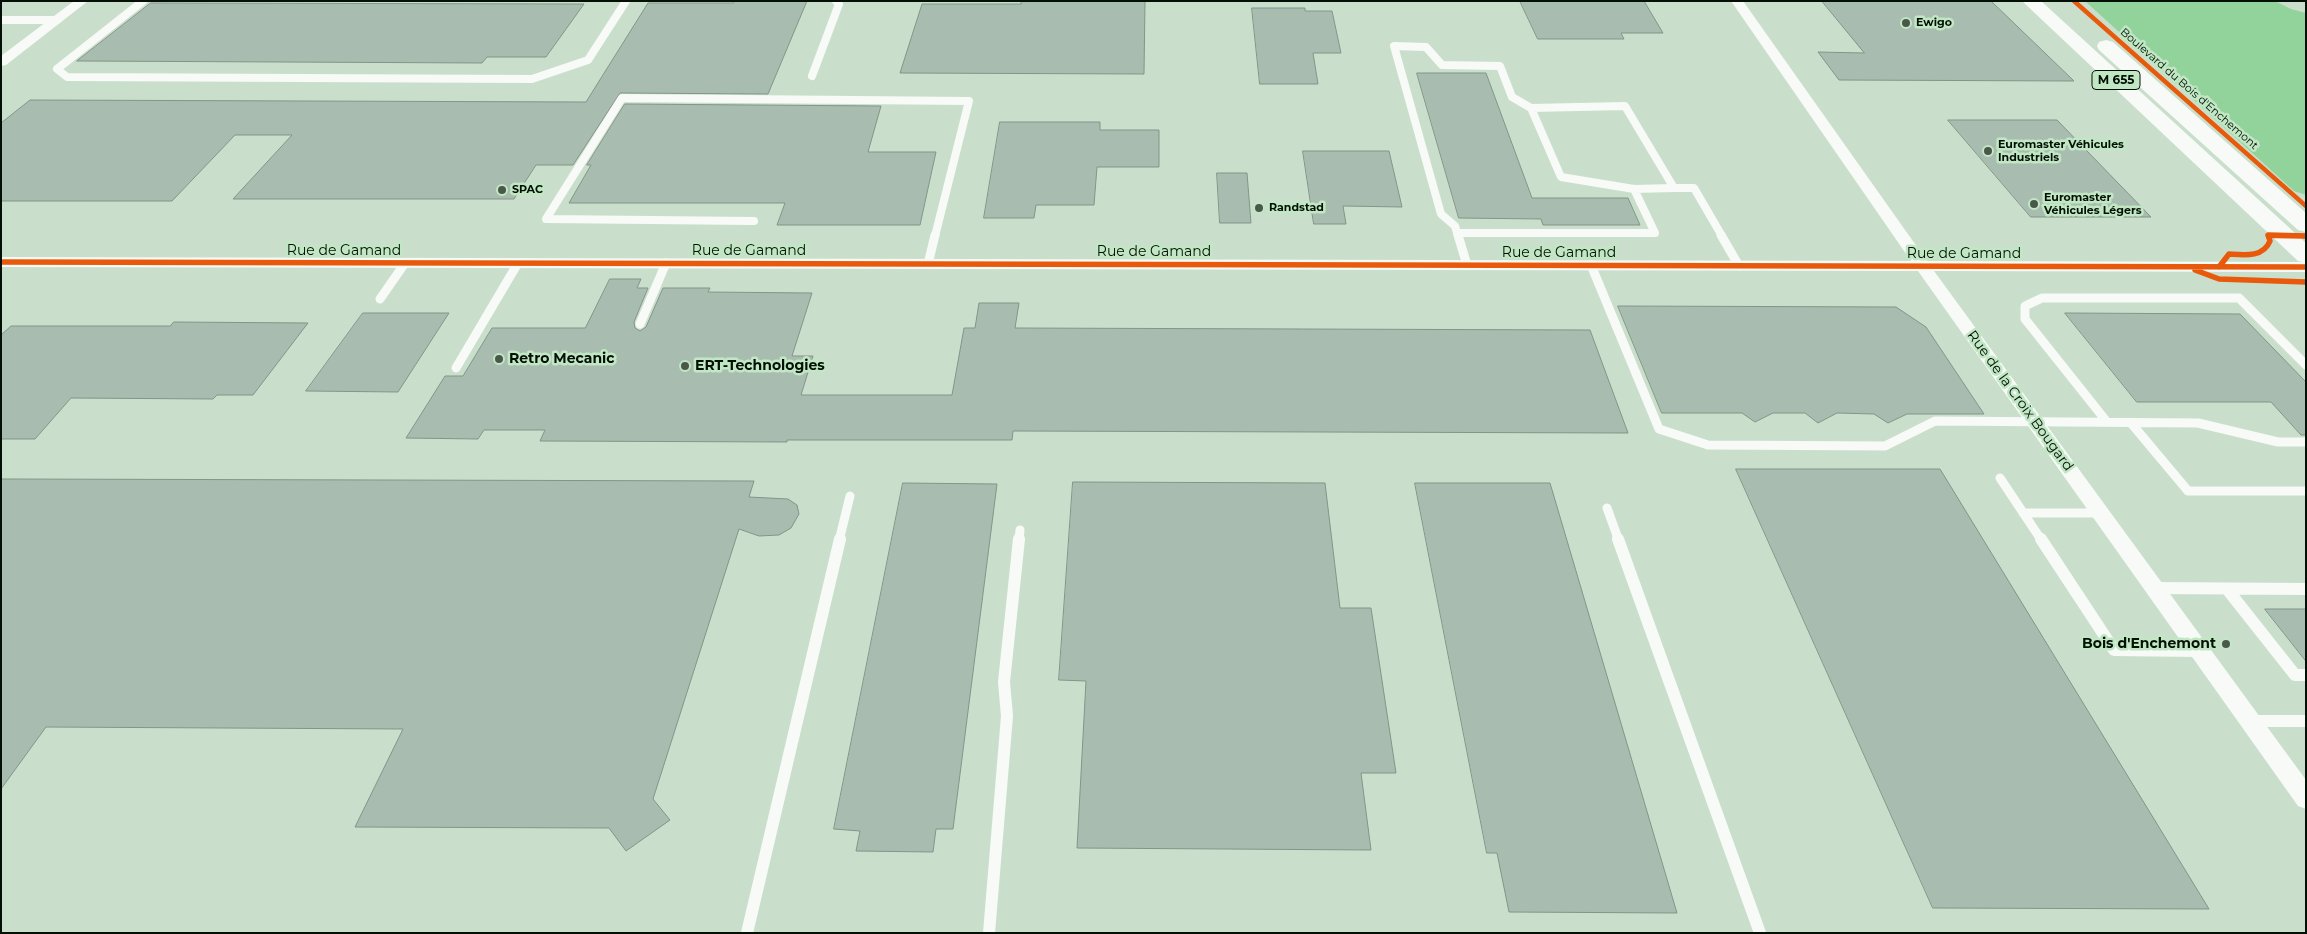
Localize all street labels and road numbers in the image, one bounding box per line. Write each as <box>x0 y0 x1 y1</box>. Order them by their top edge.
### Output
street label: Boulevard du Bois d'Enchemont <box>2117 26 2261 152</box>
road number: M 655 <box>2092 70 2140 90</box>
street label: Rue de Gamand <box>287 243 401 259</box>
street label: Rue de Gamand <box>692 243 806 259</box>
street label: Rue de Gamand <box>1097 244 1211 260</box>
street label: Rue de Gamand <box>1502 245 1616 261</box>
street label: Rue de Gamand <box>1907 246 2021 262</box>
street label: Rue de la Croix Bougard <box>1963 327 2077 475</box>

